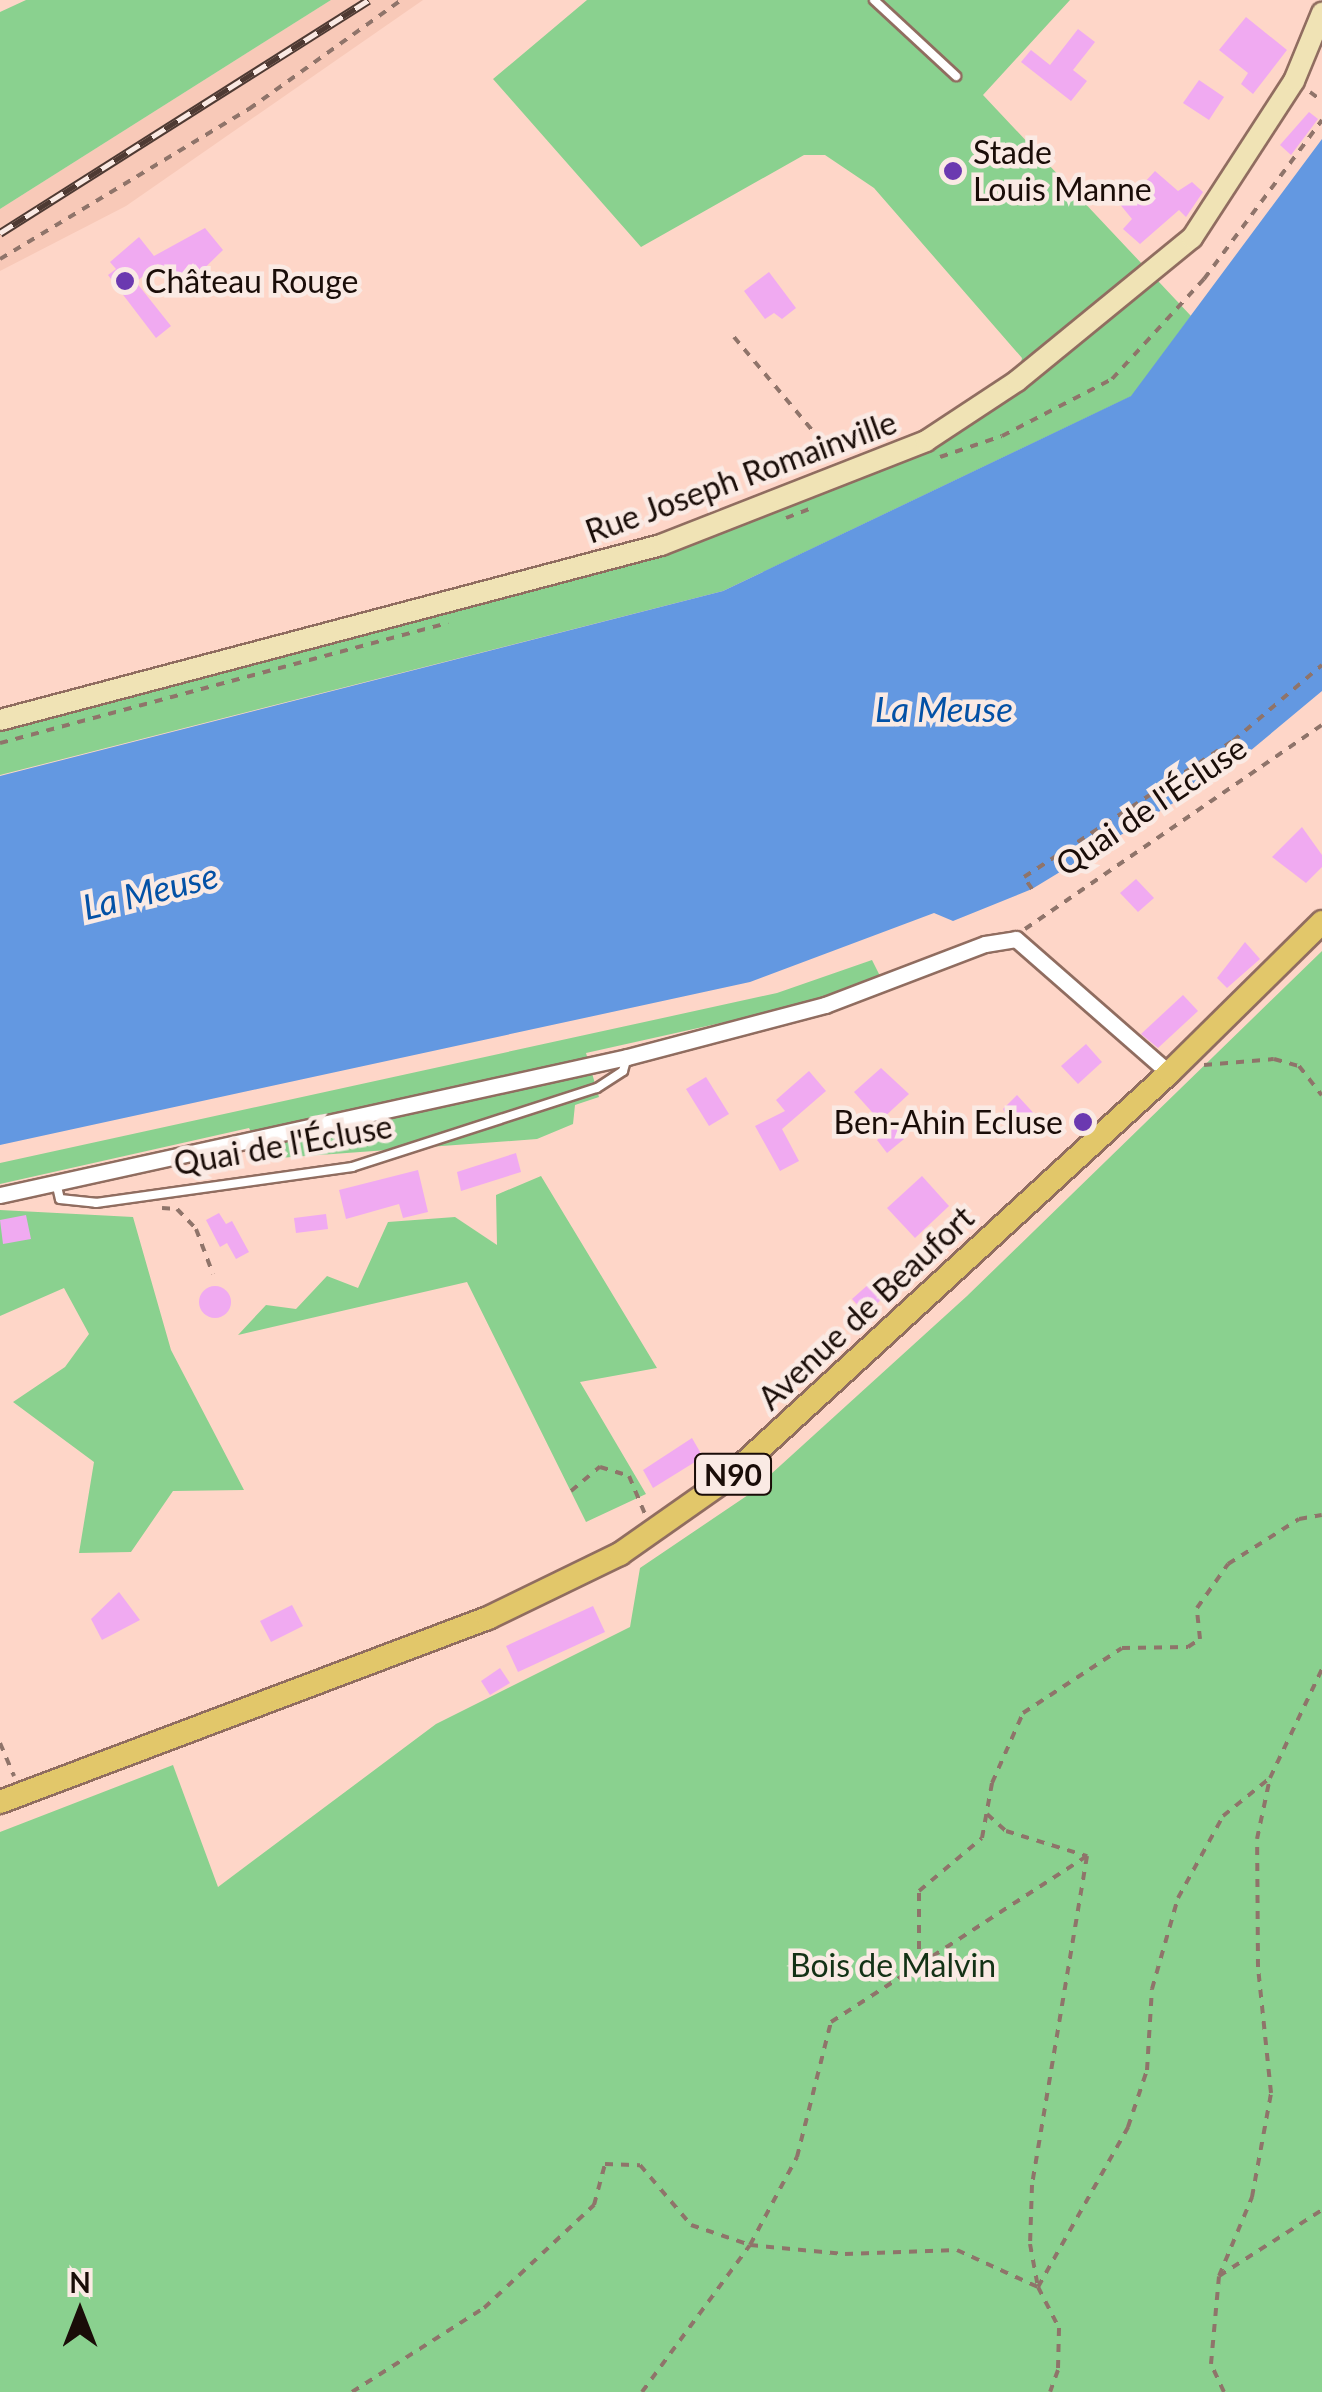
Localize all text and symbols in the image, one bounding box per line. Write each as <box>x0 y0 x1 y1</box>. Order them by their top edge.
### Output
place label: Stade Louis Manne <box>973 134 1152 209</box>
marker: Stade Louis Manne <box>942 160 964 182</box>
place label: Château Rouge <box>145 262 358 300</box>
marker: Château Rouge <box>114 270 136 292</box>
street label: Rue Joseph Romainville <box>580 403 902 551</box>
water label: La Meuse <box>875 687 1013 729</box>
street label: Quai de l'Écluse <box>1049 728 1253 884</box>
water label: La Meuse <box>78 853 222 927</box>
place label: Ben-Ahin Ecluse <box>834 1103 1063 1141</box>
street label: Quai de l'Écluse <box>171 1107 395 1183</box>
marker: Ben-Ahin Ecluse <box>1072 1111 1094 1133</box>
street label: Avenue de Beaufort <box>750 1198 982 1418</box>
road number: N90 <box>693 1449 773 1499</box>
park label: Bois de Malvin <box>790 1946 996 1984</box>
north arrow <box>30 2262 130 2362</box>
text: N <box>69 2265 91 2299</box>

